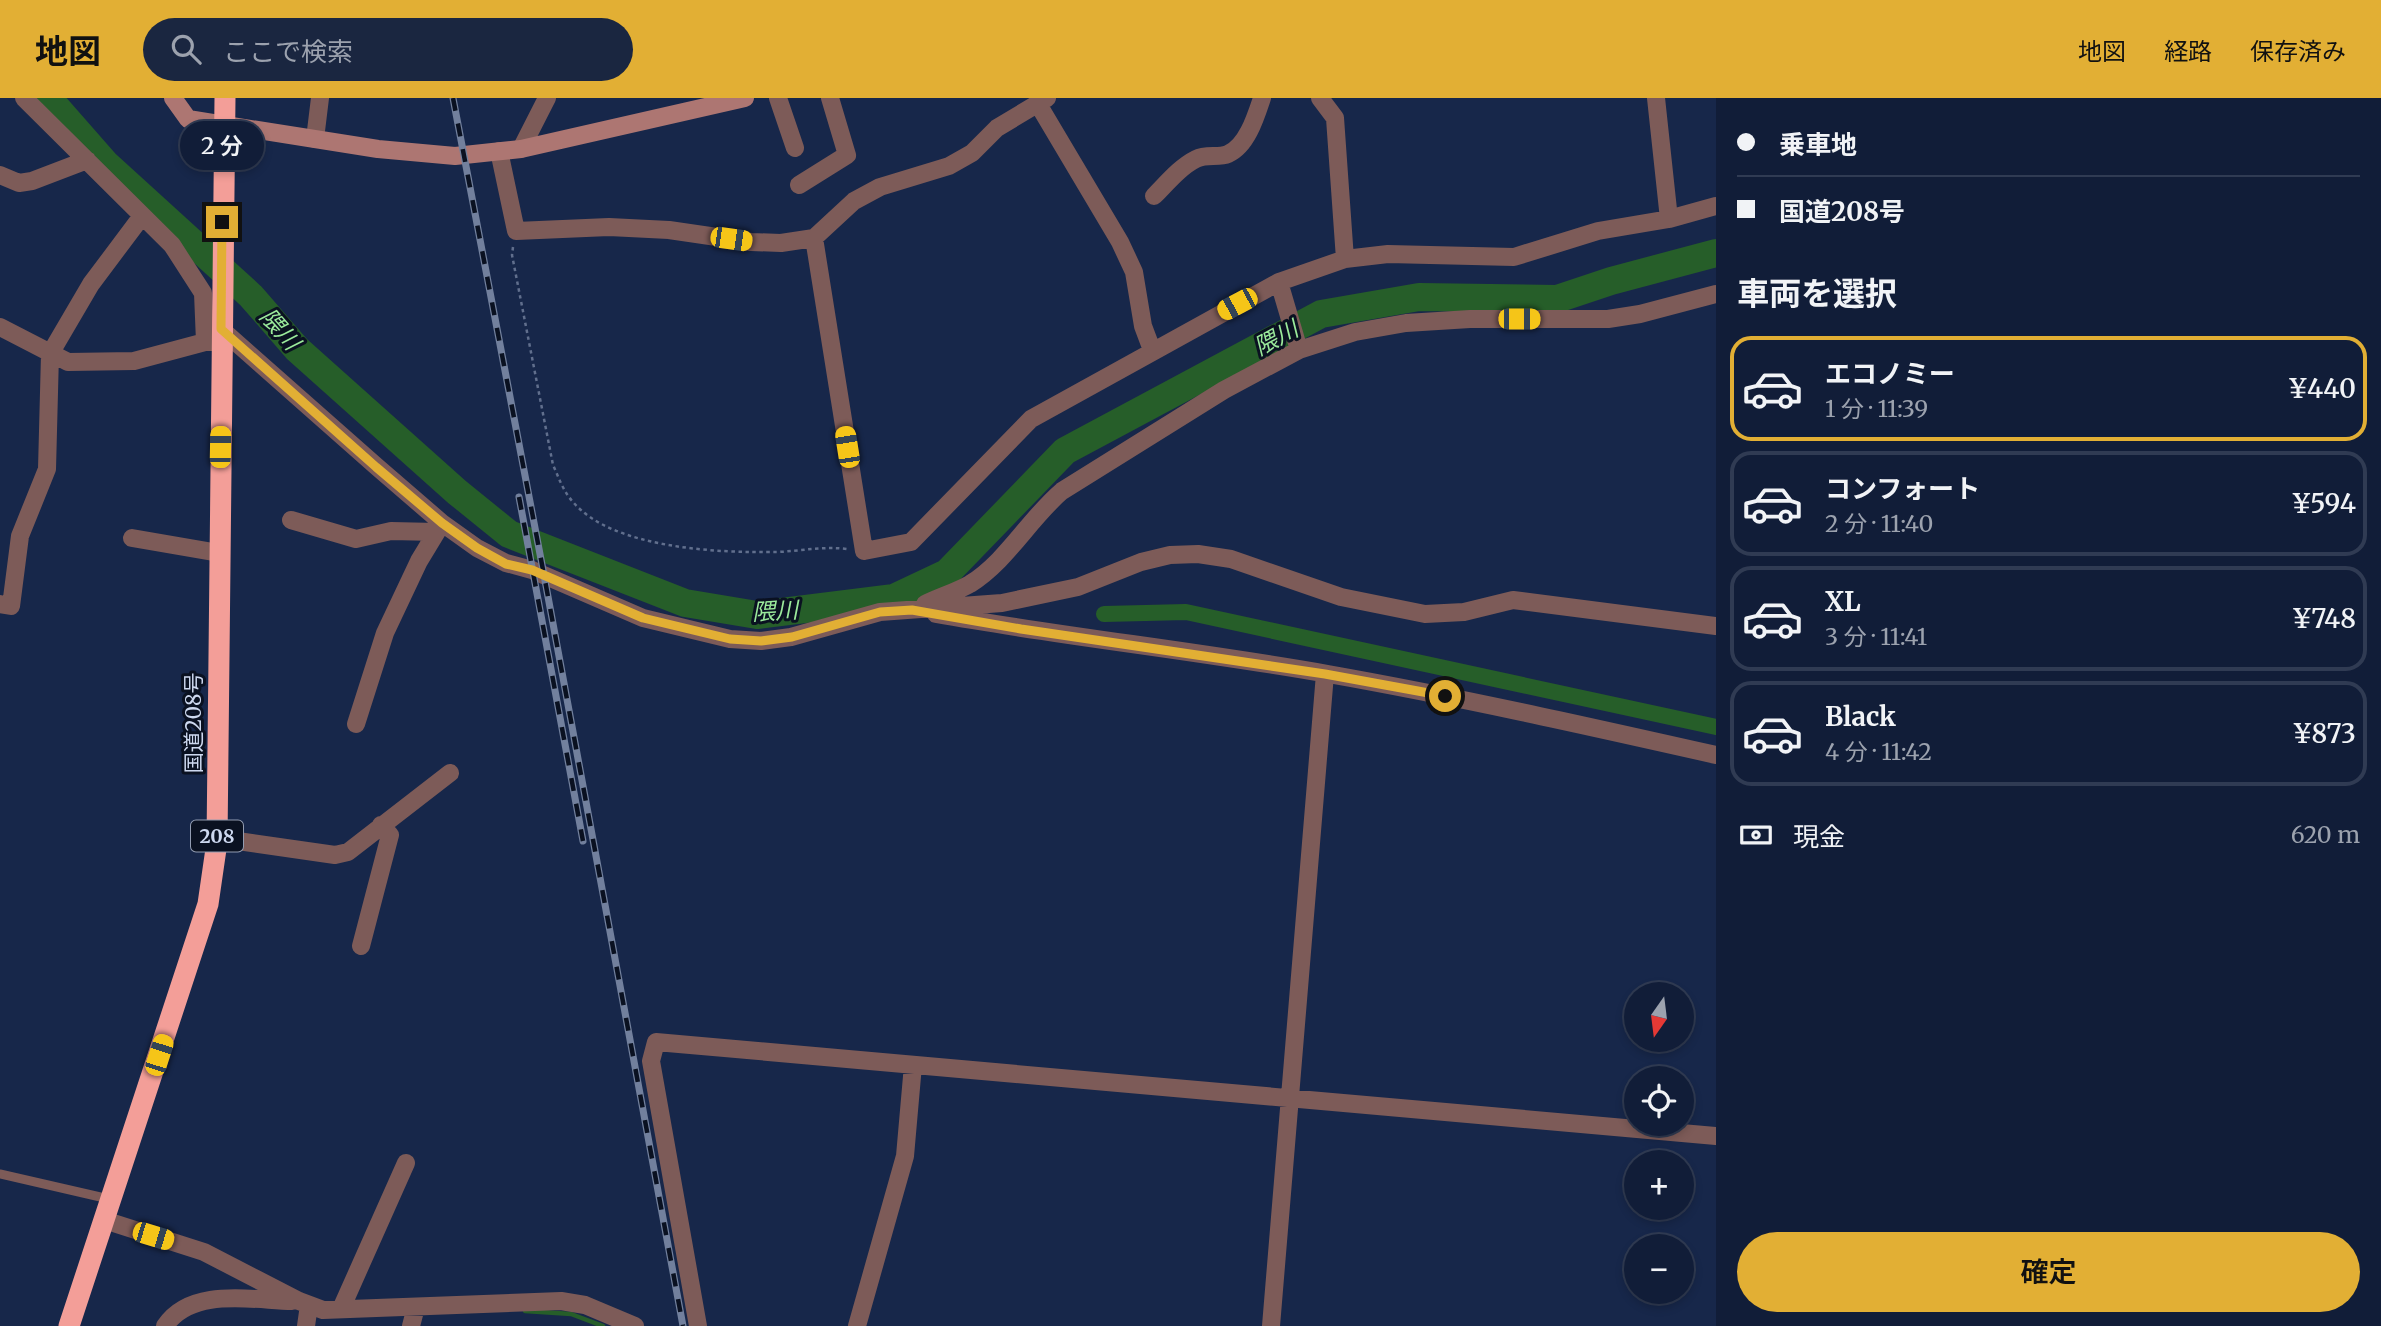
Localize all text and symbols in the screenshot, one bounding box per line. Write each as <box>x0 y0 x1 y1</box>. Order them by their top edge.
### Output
search box <box>143 18 633 81</box>
icon: search <box>167 30 205 68</box>
text: 地図 <box>35 31 101 72</box>
text: ここで検索 <box>223 35 353 68</box>
text: 地図 <box>2078 36 2126 67</box>
text: 経路 <box>2164 36 2212 67</box>
text: 保存済み <box>2250 36 2346 67</box>
callout: 2 分 <box>180 121 264 170</box>
text: 乗車地 <box>1779 128 1857 161</box>
text: 2 分 <box>201 131 243 160</box>
text: 国道208号 <box>1779 195 1905 228</box>
route end <box>206 206 238 238</box>
car <box>709 226 754 252</box>
text: 車両を選択 <box>1737 274 1897 314</box>
car <box>1214 285 1261 323</box>
water label: 隈川 <box>254 302 308 358</box>
car <box>1499 309 1541 330</box>
water label: 隈川 <box>1249 313 1306 361</box>
icon: car <box>1741 357 1804 420</box>
text: エコノミー <box>1825 357 1955 390</box>
text: ¥440 <box>2288 372 2356 405</box>
text: 1 分 · 11:39 <box>1825 394 1928 423</box>
car <box>834 425 861 469</box>
car <box>210 426 231 468</box>
icon: car <box>1741 472 1804 535</box>
text: コンフォート <box>1825 472 1980 505</box>
text: ¥594 <box>2291 487 2356 520</box>
text: 2 分 · 11:40 <box>1825 509 1933 538</box>
text: XL <box>1825 585 1861 618</box>
icon: car <box>1741 587 1804 650</box>
water label: 隈川 <box>751 595 802 626</box>
text: ¥748 <box>2292 602 2356 635</box>
text: 3 分 · 11:41 <box>1825 622 1927 651</box>
street label: 国道208号 <box>180 672 207 774</box>
route start <box>1429 680 1461 712</box>
text: Black <box>1825 700 1896 733</box>
icon: car <box>1741 702 1804 765</box>
text: ¥873 <box>2292 717 2356 750</box>
text: 4 分 · 11:42 <box>1825 737 1932 766</box>
icon: cash <box>1737 816 1775 854</box>
road number: 208 <box>191 820 243 852</box>
text: 現金 <box>1793 820 1845 853</box>
text: 620 m <box>2291 820 2360 849</box>
north arrow <box>1624 982 1694 1052</box>
map controls <box>1624 982 1694 1304</box>
car <box>143 1032 176 1078</box>
button: locate <box>1624 1066 1694 1136</box>
button: + <box>1624 1150 1694 1220</box>
car <box>130 1220 177 1252</box>
button: 確定 <box>1737 1232 2360 1312</box>
button: − <box>1624 1234 1694 1304</box>

